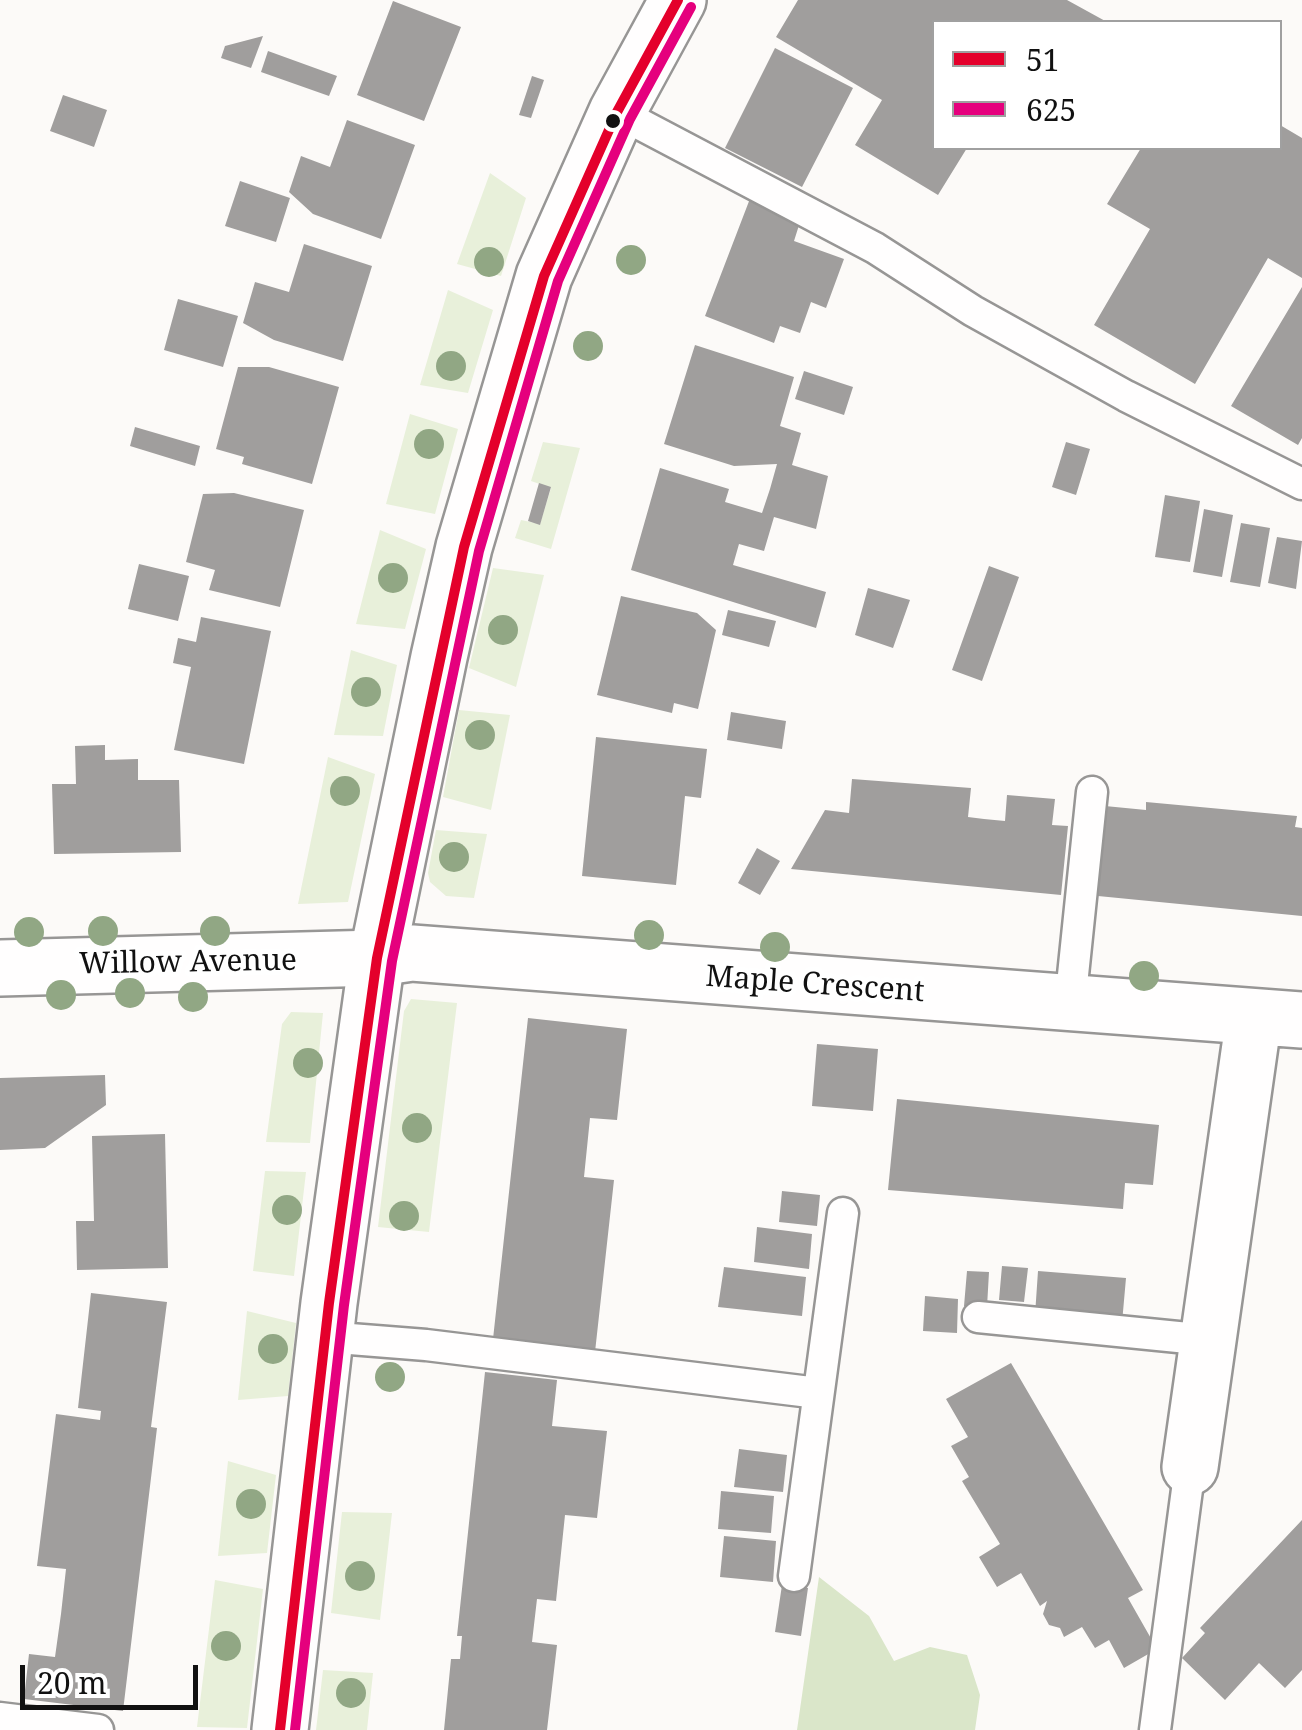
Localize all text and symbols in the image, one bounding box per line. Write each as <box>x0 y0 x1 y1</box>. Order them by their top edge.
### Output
legend <box>932 20 1282 150</box>
text: 51 <box>1026 39 1060 80</box>
text: 625 <box>1026 89 1076 130</box>
unlabelled marker <box>603 111 623 131</box>
street label: Willow Avenue <box>79 943 297 983</box>
street label: Maple Crescent <box>704 959 926 1011</box>
scale bar <box>25 1645 202 1707</box>
text: 20 m <box>37 1662 107 1703</box>

